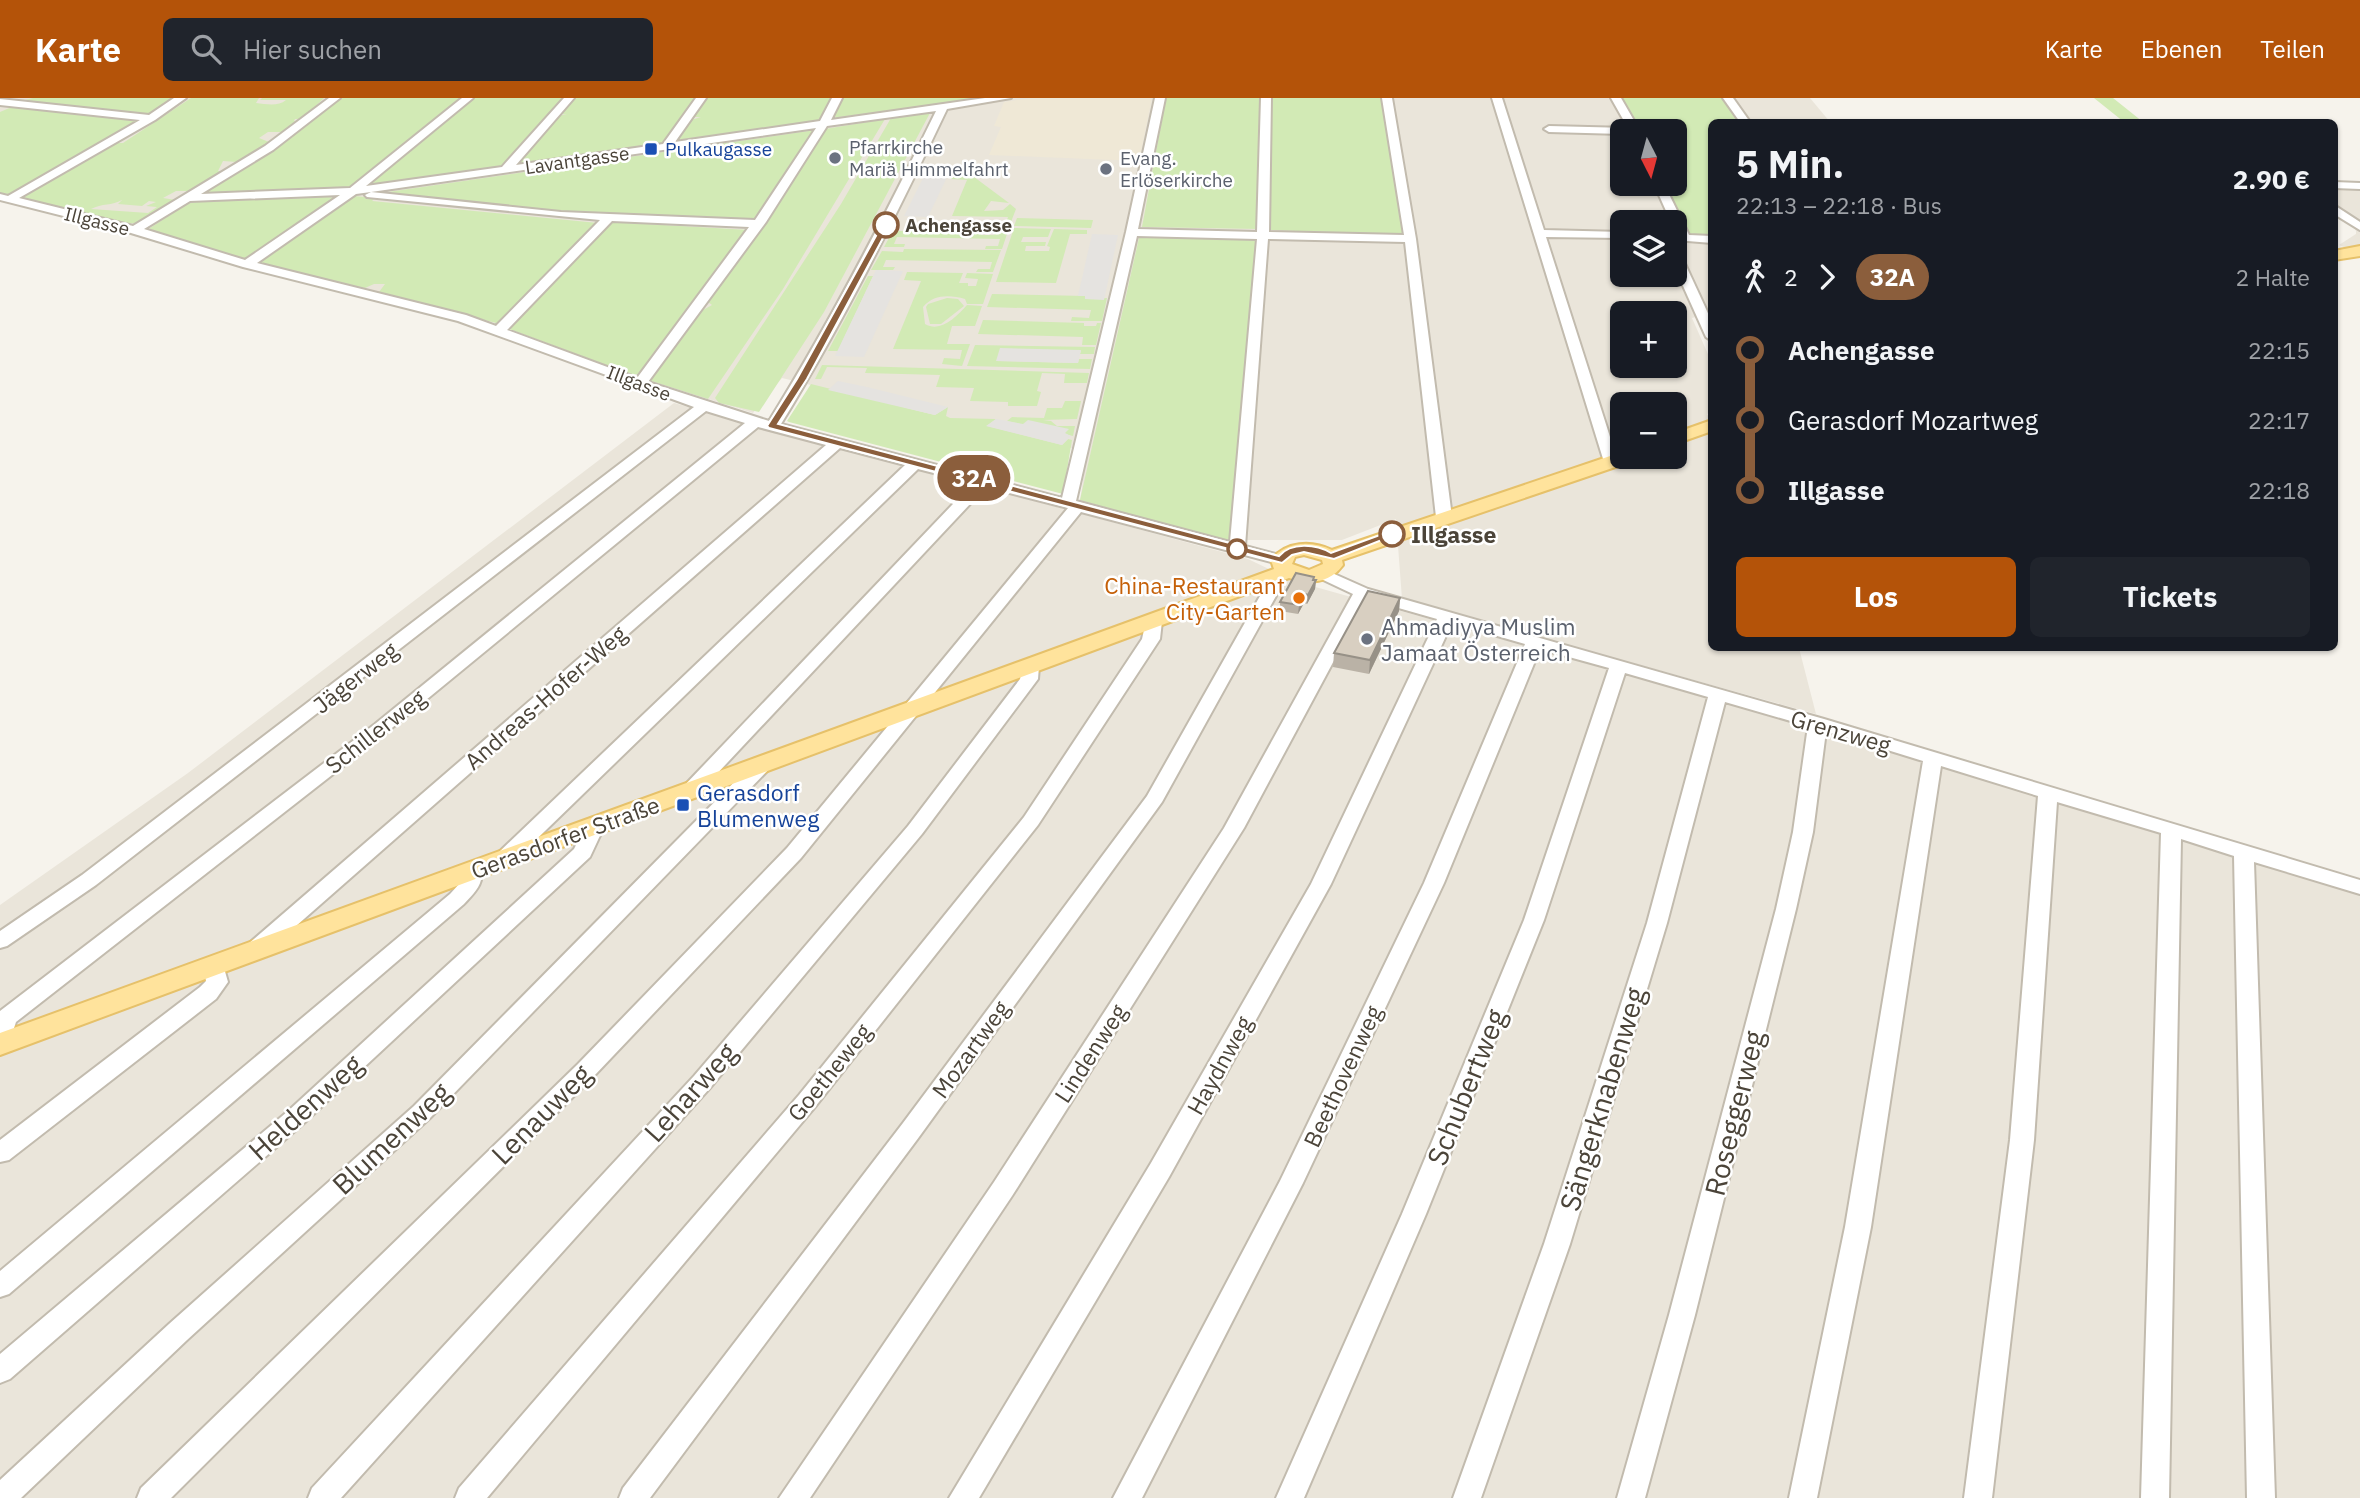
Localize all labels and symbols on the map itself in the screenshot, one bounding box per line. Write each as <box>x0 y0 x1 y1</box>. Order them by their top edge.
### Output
north arrow <box>1610 119 1687 196</box>
place label: Pfarrkirche Mariä Himmelfahrt <box>849 135 1009 181</box>
place label: Pulkaugasse <box>665 137 772 161</box>
street label: Lavantgasse <box>523 141 631 179</box>
marker: Pulkaugasse <box>643 141 659 157</box>
place label: Evang. Erlöserkirche <box>1120 146 1233 192</box>
marker: Pfarrkirche Mariä Himmelfahrt <box>827 150 843 166</box>
marker: Evang. Erlöserkirche <box>1098 161 1114 177</box>
street label: Illgasse <box>62 201 132 241</box>
marker: Achengasse <box>873 212 899 238</box>
place label: Achengasse <box>905 213 1012 237</box>
street label: Illgasse <box>604 360 674 406</box>
line badge: 32A <box>934 455 1014 501</box>
place label: Illgasse <box>1411 519 1496 549</box>
marker: Illgasse <box>1379 521 1405 547</box>
unlabelled marker <box>1227 539 1247 559</box>
place label: China-Restaurant City-Garten <box>1104 570 1285 626</box>
marker: China-Restaurant City-Garten <box>1291 590 1307 606</box>
place label: Ahmadiyya Muslim Jamaat Österreich <box>1381 611 1576 667</box>
street label: Andreas-Hofer-Weg <box>458 618 632 776</box>
marker: Ahmadiyya Muslim Jamaat Österreich <box>1359 631 1375 647</box>
street label: Jägerweg <box>307 635 403 719</box>
street label: Schillerweg <box>319 682 431 780</box>
street label: Grenzweg <box>1787 702 1895 760</box>
place label: Gerasdorf Blumenweg <box>697 777 819 833</box>
street label: Gerasdorfer Straße <box>467 789 663 885</box>
marker: Gerasdorf Blumenweg <box>675 797 691 813</box>
street label: Sängerknabenweg <box>1550 983 1654 1215</box>
street label: Mozartweg <box>925 994 1015 1104</box>
street label: Lindenweg <box>1047 998 1133 1108</box>
street label: Beethovenweg <box>1296 1000 1388 1152</box>
street label: Schubertweg <box>1418 1003 1514 1171</box>
street label: Haydnweg <box>1180 1010 1258 1120</box>
street label: Goetheweg <box>780 1017 878 1127</box>
street label: Roseggerweg <box>1696 1026 1772 1199</box>
street label: Leharweg <box>635 1034 745 1150</box>
street label: Heldenweg <box>240 1046 370 1168</box>
street label: Lenauweg <box>483 1056 599 1172</box>
street label: Blumenweg <box>324 1074 458 1202</box>

